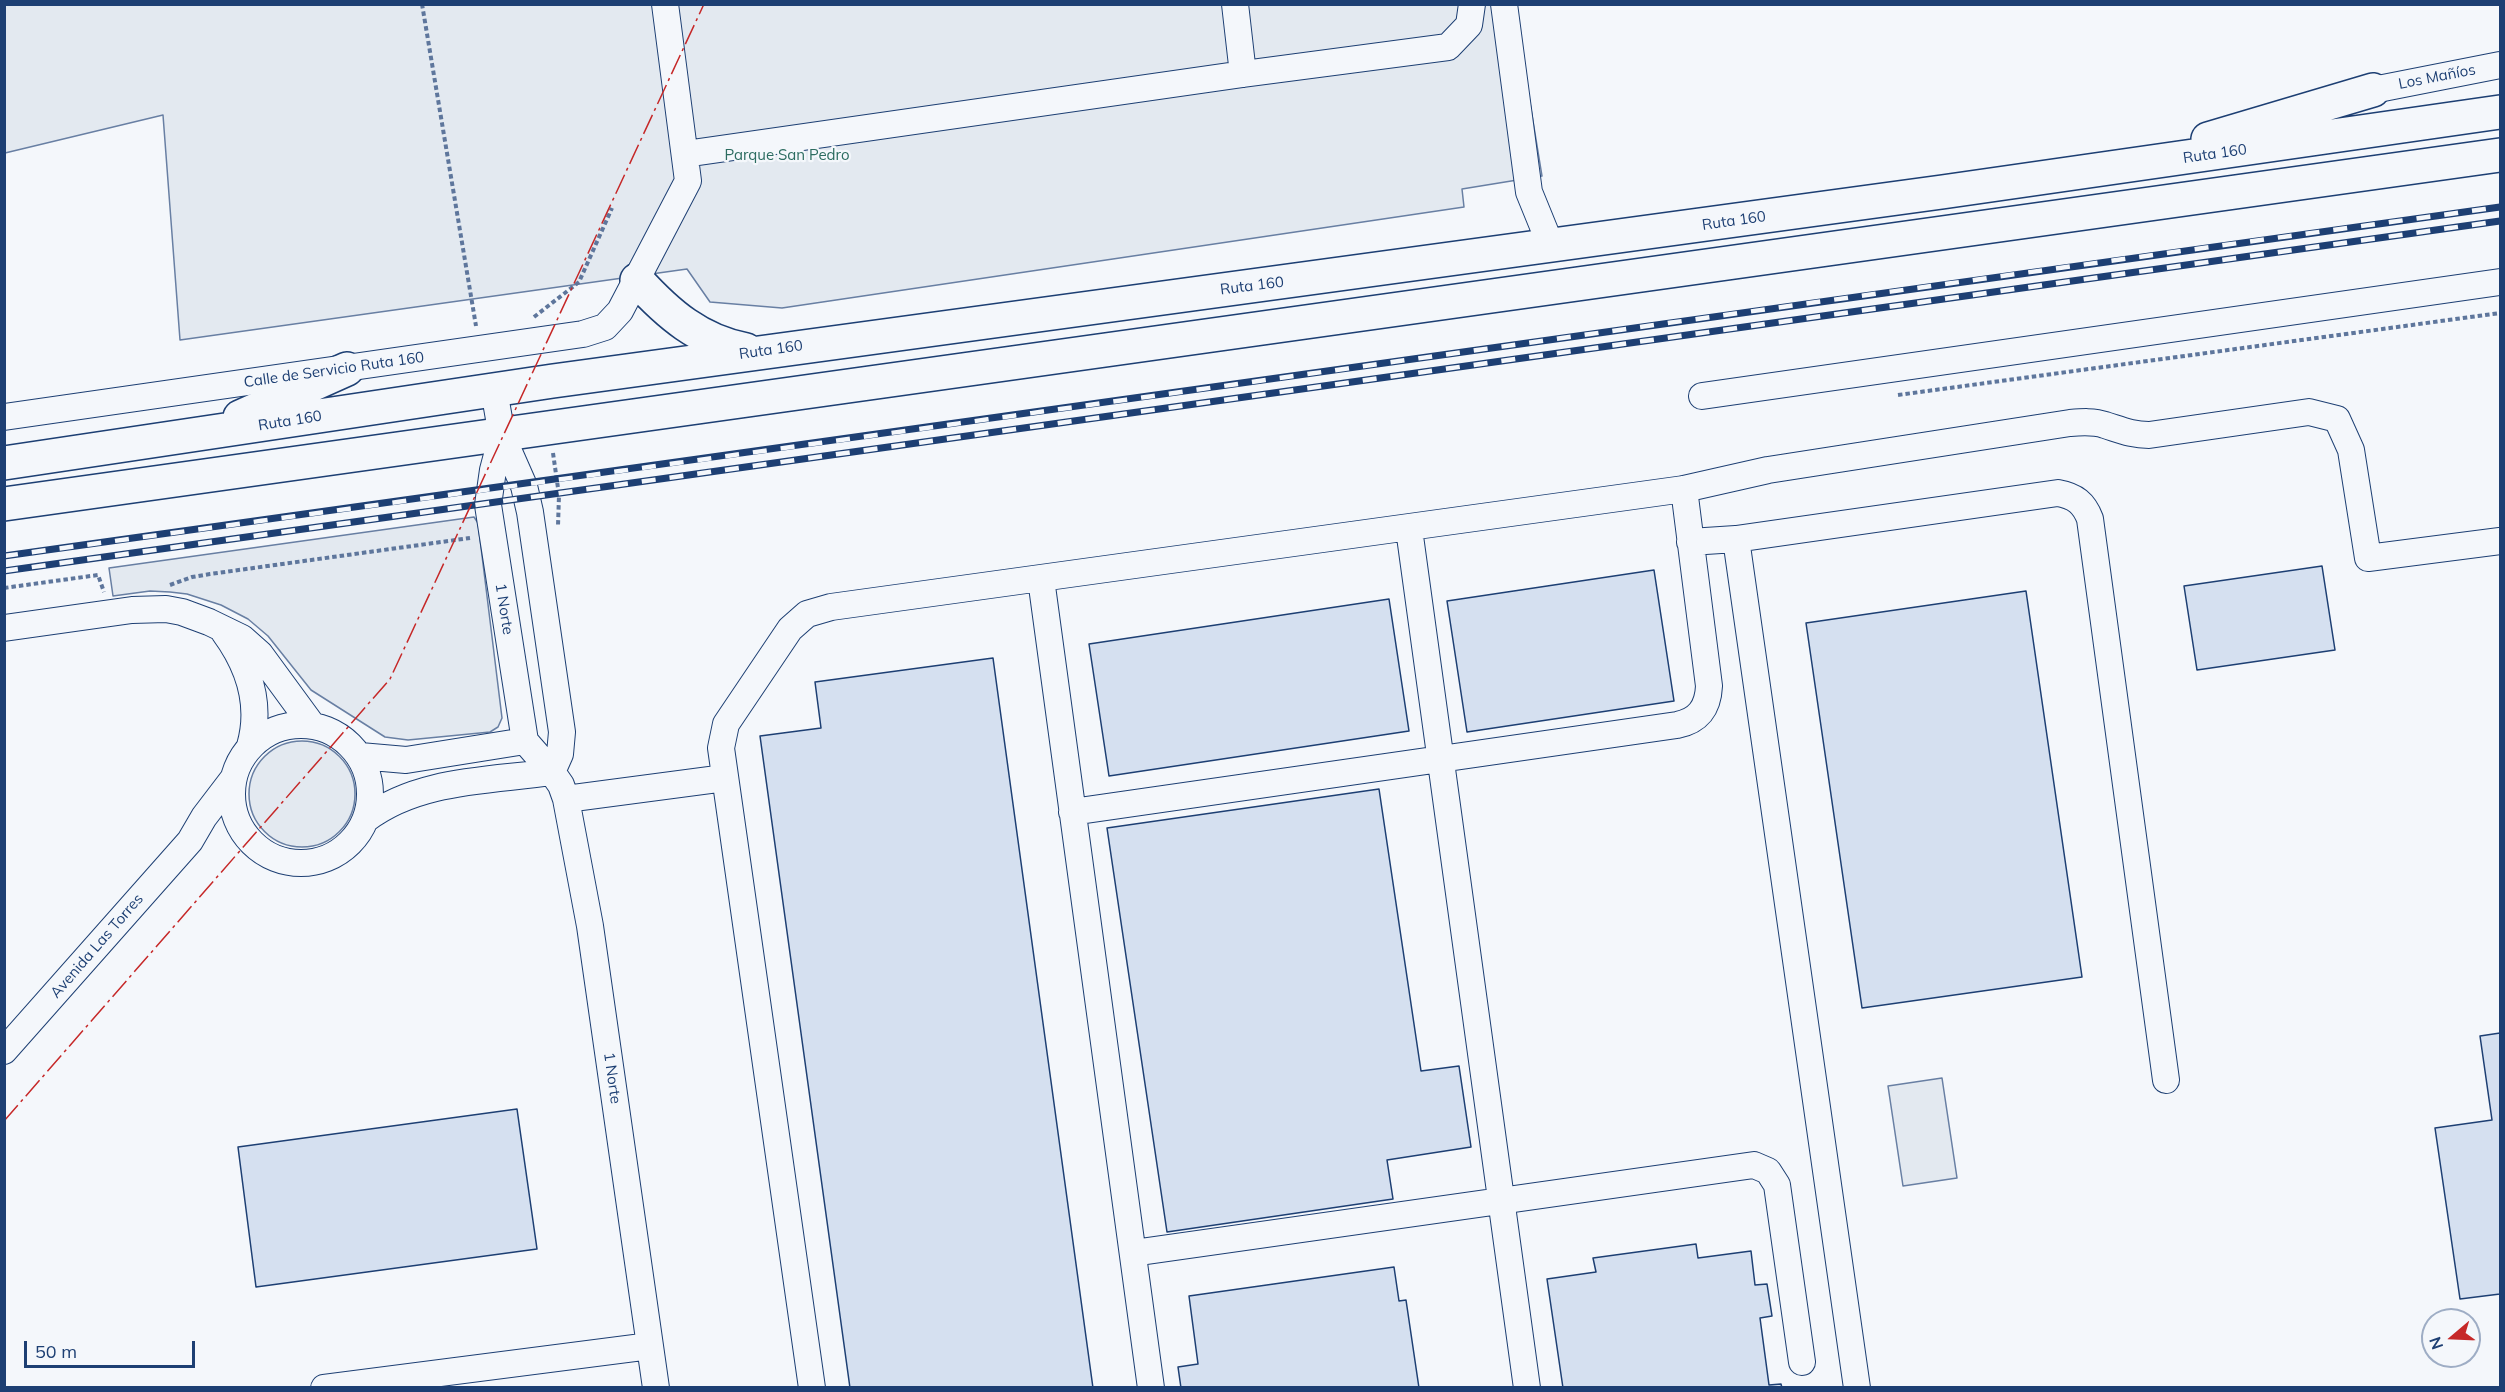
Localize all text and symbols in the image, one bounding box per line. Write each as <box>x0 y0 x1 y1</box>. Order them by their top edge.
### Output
street label: Los Mañíos <box>2397 61 2477 93</box>
street label: Ruta 160 <box>2182 141 2248 167</box>
park label: Parque San Pedro <box>724 146 850 164</box>
street label: Ruta 160 <box>1701 208 1767 234</box>
street label: Ruta 160 <box>1219 273 1285 299</box>
street label: Ruta 160 <box>738 337 804 363</box>
street label: Calle de Servicio Ruta 160 <box>243 348 425 392</box>
street label: Ruta 160 <box>257 407 323 435</box>
street label: 1 Norte <box>491 582 517 636</box>
street label: Avenida Las Torres <box>47 890 147 1002</box>
street label: 1 Norte <box>599 1051 625 1105</box>
north arrow <box>2421 1308 2481 1368</box>
scale bar <box>27 1329 198 1367</box>
text: N <box>2424 1334 2447 1352</box>
text: 50 m <box>35 1340 77 1363</box>

